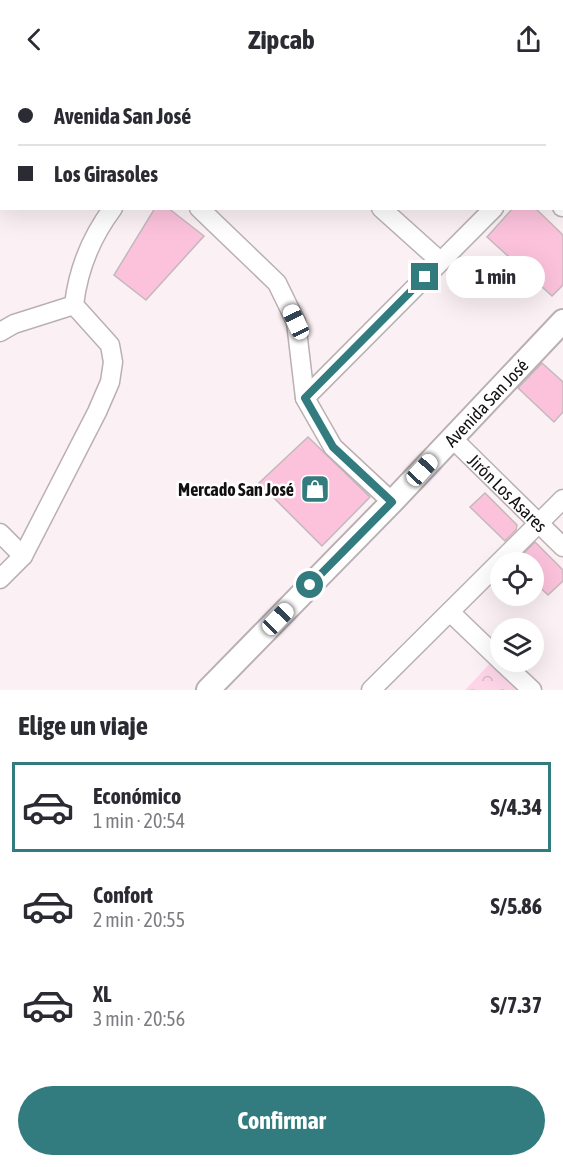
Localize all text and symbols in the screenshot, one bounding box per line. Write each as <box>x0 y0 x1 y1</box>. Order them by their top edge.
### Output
icon: back <box>18 23 51 56</box>
icon: share <box>512 23 545 56</box>
text: Zipcab <box>248 24 315 55</box>
text: Avenida San José <box>54 103 191 129</box>
text: Los Girasoles <box>54 161 158 187</box>
callout: 1 min <box>446 256 545 298</box>
route end <box>411 263 438 290</box>
text: 1 min <box>475 265 516 288</box>
car <box>280 302 312 342</box>
street label: Avenida San José <box>440 354 532 451</box>
street label: Jirón Los Asares <box>464 449 552 536</box>
car <box>403 451 441 489</box>
shop icon: Mercado San José <box>299 473 331 505</box>
place label: Mercado San José <box>178 479 294 500</box>
map controls <box>490 552 544 672</box>
button: locate <box>490 552 544 606</box>
route start <box>296 571 323 598</box>
car <box>259 600 297 638</box>
button: layers <box>490 618 544 672</box>
text: Elige un viaje <box>18 710 148 741</box>
icon: car <box>21 780 75 834</box>
text: Económico <box>93 783 181 809</box>
text: S/4.34 <box>490 794 542 820</box>
text: 1 min · 20:54 <box>93 809 185 832</box>
icon: car <box>21 879 75 933</box>
text: Confort <box>93 882 153 908</box>
text: S/5.86 <box>490 893 542 919</box>
text: 2 min · 20:55 <box>93 908 185 931</box>
icon: car <box>21 978 75 1032</box>
text: XL <box>93 981 111 1007</box>
text: S/7.37 <box>490 992 542 1018</box>
text: 3 min · 20:56 <box>93 1007 185 1030</box>
button: Confirmar <box>18 1086 545 1155</box>

